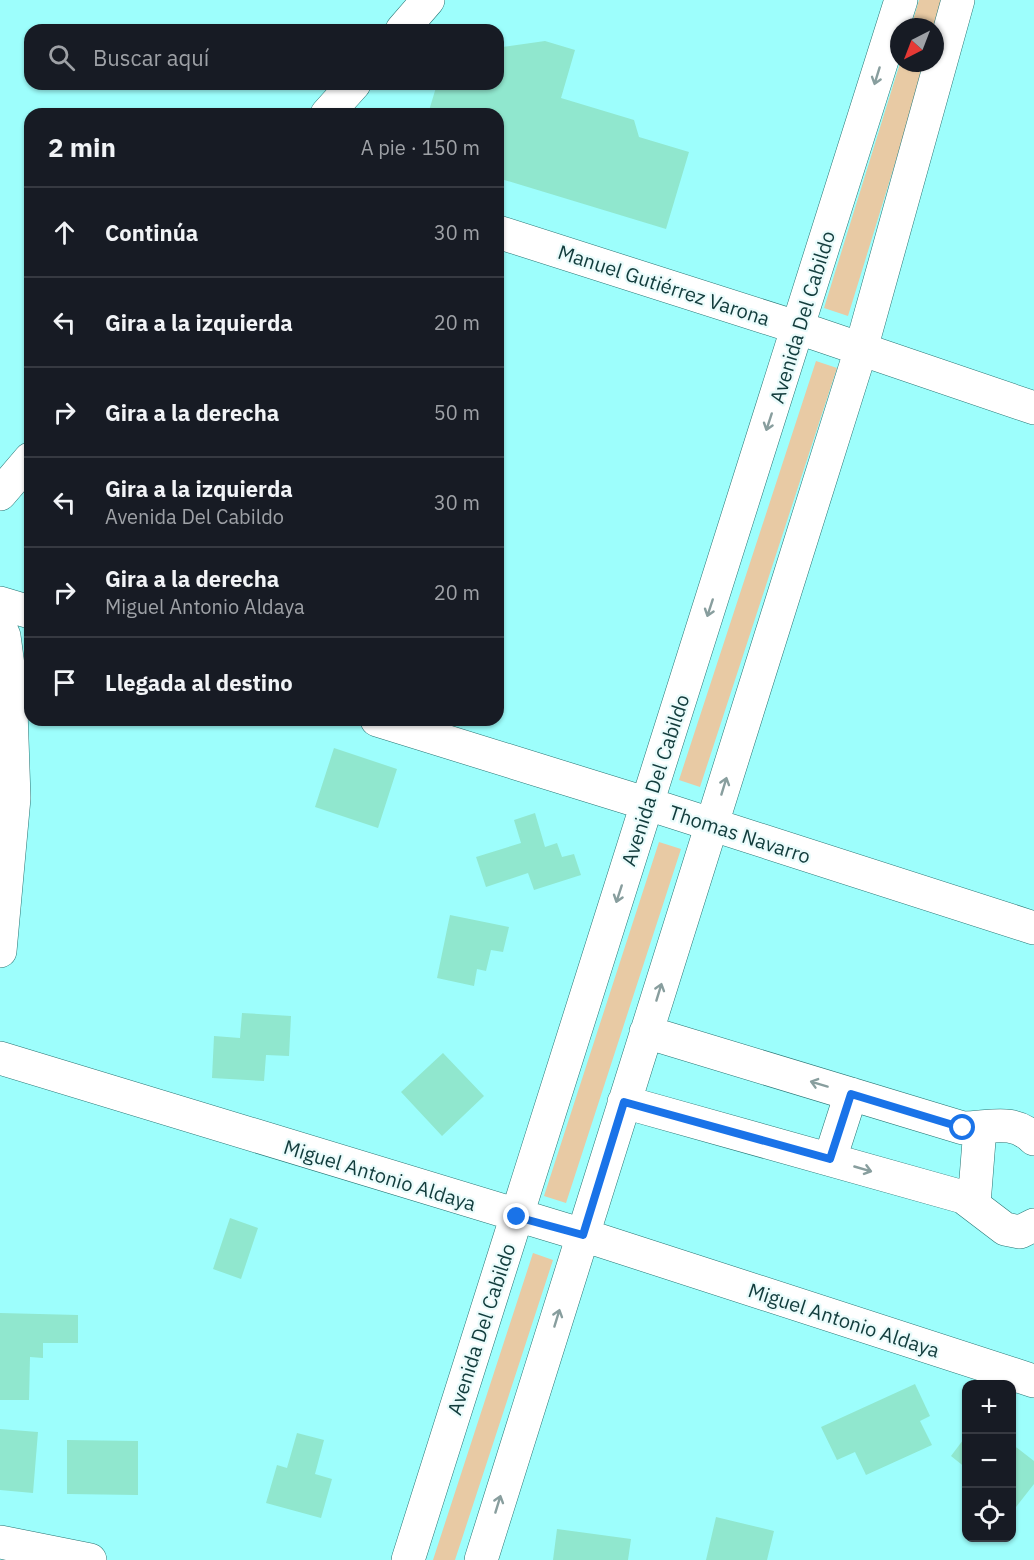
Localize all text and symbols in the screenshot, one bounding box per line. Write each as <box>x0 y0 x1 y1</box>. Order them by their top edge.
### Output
north arrow <box>890 18 944 72</box>
search box <box>24 24 504 90</box>
icon: search <box>45 41 78 74</box>
text: Buscar aquí <box>93 43 209 72</box>
one-way arrow <box>871 66 882 85</box>
text: 2 min <box>48 130 116 164</box>
text: A pie · 150 m <box>361 134 480 161</box>
icon: ahead <box>48 216 81 249</box>
text: Continúa <box>105 218 198 247</box>
text: 30 m <box>434 219 480 246</box>
street label: Avenida Del Cabildo <box>763 227 841 407</box>
street label: Manuel Gutiérrez Varona <box>555 238 774 332</box>
icon: left <box>48 306 81 339</box>
text: Gira a la izquierda <box>105 308 293 337</box>
text: 20 m <box>434 309 480 336</box>
icon: right <box>48 396 81 429</box>
text: Gira a la derecha <box>105 398 279 427</box>
text: 50 m <box>434 399 480 426</box>
one-way arrow <box>763 412 774 431</box>
text: Gira a la izquierda <box>105 474 293 503</box>
icon: left <box>48 486 81 519</box>
text: 30 m <box>434 489 480 516</box>
text: Avenida Del Cabildo <box>105 503 284 530</box>
text: Gira a la derecha <box>105 564 279 593</box>
icon: right <box>48 576 81 609</box>
text: 20 m <box>434 579 480 606</box>
text: Miguel Antonio Aldaya <box>105 593 305 620</box>
one-way arrow <box>704 598 715 617</box>
icon: arrive <box>48 666 81 699</box>
text: Llegada al destino <box>105 668 293 697</box>
street label: Avenida Del Cabildo <box>615 691 695 869</box>
one-way arrow <box>719 777 730 796</box>
street label: Thomas Navarro <box>666 798 814 870</box>
one-way arrow <box>613 884 624 903</box>
one-way arrow <box>654 983 665 1002</box>
one-way arrow <box>809 1078 828 1089</box>
route start <box>949 1114 975 1140</box>
street label: Miguel Antonio Aldaya <box>281 1133 480 1217</box>
one-way arrow <box>853 1163 872 1175</box>
route end <box>503 1203 529 1229</box>
street label: Avenida Del Cabildo <box>441 1240 521 1418</box>
street label: Miguel Antonio Aldaya <box>745 1276 943 1364</box>
one-way arrow <box>552 1309 563 1328</box>
map controls <box>962 1380 1016 1542</box>
button: + <box>962 1380 1016 1434</box>
button: − <box>962 1434 1016 1488</box>
button: locate <box>962 1488 1016 1542</box>
one-way arrow <box>493 1495 504 1514</box>

